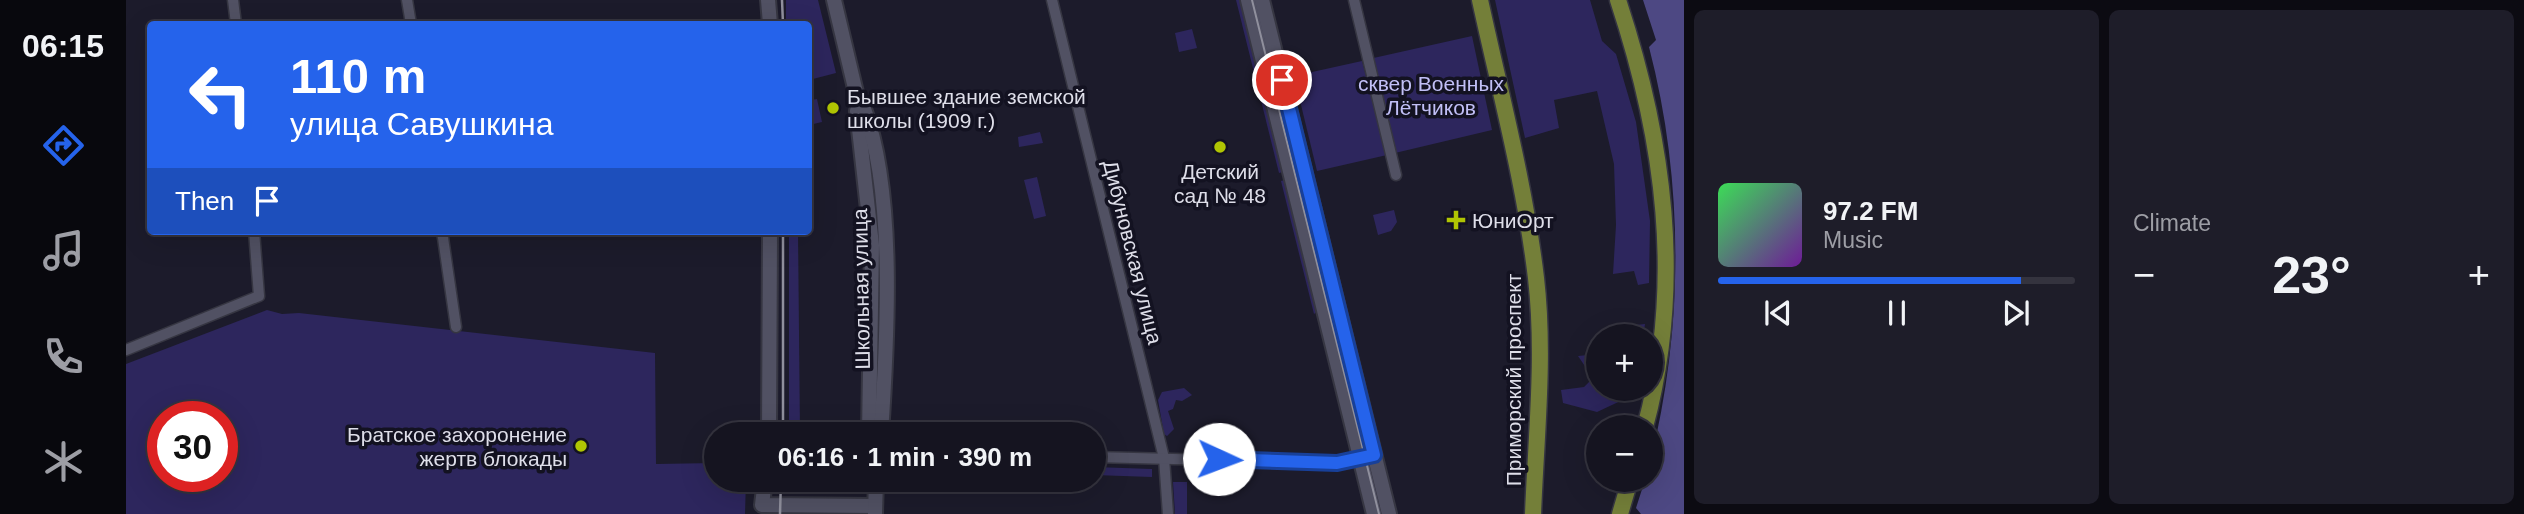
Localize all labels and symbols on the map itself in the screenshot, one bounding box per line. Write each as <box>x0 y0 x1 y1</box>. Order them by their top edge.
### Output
pin <box>1252 50 1312 110</box>
park label: сквер Военных Лётчиков <box>1358 72 1504 119</box>
place label: Бывшее здание земской школы (1909 г.) <box>847 85 1086 132</box>
marker: Бывшее здание земской школы (1909 г.) <box>825 100 841 116</box>
marker: Детский сад № 48 <box>1212 139 1228 155</box>
street label: Дибуновская улица <box>1099 158 1167 347</box>
place label: Детский сад № 48 <box>1174 160 1266 207</box>
street label: Школьная улица <box>848 208 874 370</box>
place label: ЮниОрт <box>1472 209 1554 232</box>
marker: ЮниОрт <box>1446 210 1466 230</box>
street label: Приморский проспект <box>1502 273 1525 486</box>
speed limit sign: 30 <box>147 401 238 492</box>
position arrow <box>1182 422 1256 496</box>
place label: Братское захоронение жертв блокады <box>347 423 567 470</box>
marker: Братское захоронение жертв блокады <box>573 438 589 454</box>

